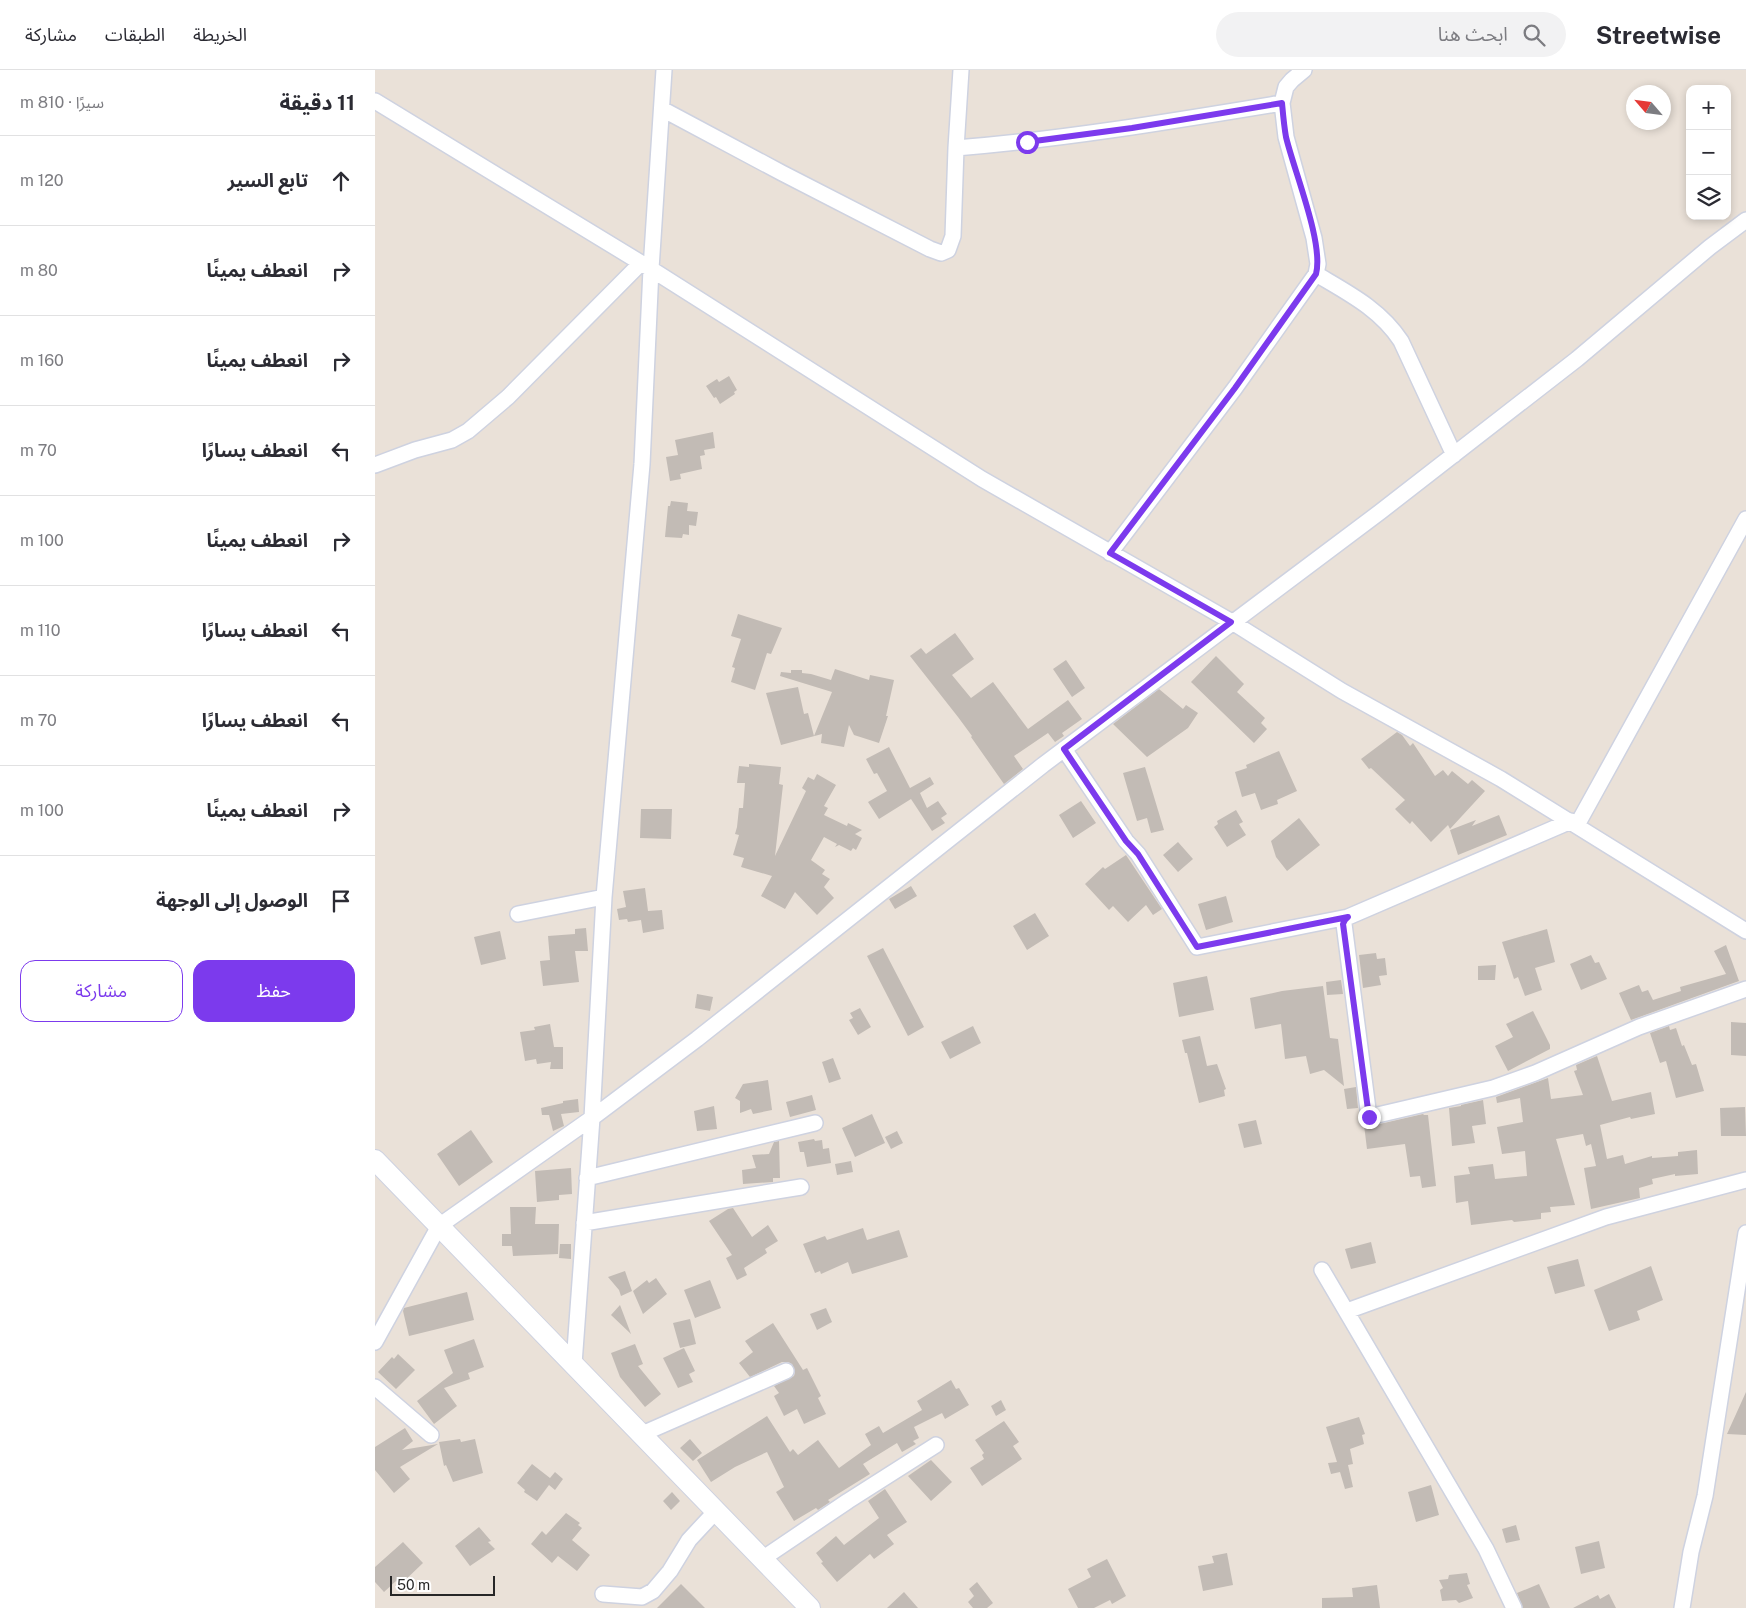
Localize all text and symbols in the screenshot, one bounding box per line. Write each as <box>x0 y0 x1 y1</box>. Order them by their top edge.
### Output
search box <box>1216 12 1566 57</box>
icon: search <box>1520 21 1548 49</box>
text: Streetwise <box>1596 21 1721 49</box>
text: ابحث هنا <box>1438 23 1508 45</box>
text: مشاركة <box>25 24 77 45</box>
text: الطبقات <box>105 24 165 45</box>
text: الخريطة <box>193 24 247 45</box>
north arrow <box>1626 85 1671 130</box>
map controls <box>1686 85 1731 220</box>
button: + <box>1686 85 1731 130</box>
text: 11 دقيقة <box>279 90 355 115</box>
text: سيرًا · 810 m <box>20 93 104 112</box>
button: − <box>1686 130 1731 175</box>
route start <box>1016 131 1039 154</box>
icon: ahead <box>327 167 355 195</box>
text: تابع السير <box>227 169 308 191</box>
text: 120 m <box>20 171 64 190</box>
button: layers <box>1686 175 1731 220</box>
icon: right <box>327 257 355 285</box>
text: انعطف يمينًا <box>207 259 308 281</box>
text: 80 m <box>20 261 58 280</box>
icon: right <box>327 347 355 375</box>
text: انعطف يمينًا <box>207 349 308 371</box>
text: 160 m <box>20 351 64 370</box>
icon: left <box>327 437 355 465</box>
text: انعطف يسارًا <box>202 439 308 461</box>
text: 70 m <box>20 441 57 460</box>
icon: right <box>327 527 355 555</box>
text: انعطف يمينًا <box>207 529 308 551</box>
text: 100 m <box>20 531 64 550</box>
icon: left <box>327 617 355 645</box>
text: انعطف يسارًا <box>202 619 308 641</box>
text: 110 m <box>20 621 61 640</box>
icon: left <box>327 707 355 735</box>
text: انعطف يسارًا <box>202 709 308 731</box>
text: 70 m <box>20 711 57 730</box>
icon: right <box>327 797 355 825</box>
text: انعطف يمينًا <box>207 799 308 821</box>
text: 100 m <box>20 801 64 820</box>
icon: arrive <box>327 887 355 915</box>
text: الوصول إلى الوجهة <box>156 889 308 911</box>
button: مشاركة <box>20 960 183 1022</box>
button: حفظ <box>193 960 355 1022</box>
route end <box>1358 1106 1381 1129</box>
scale bar <box>390 1573 495 1596</box>
text: 50 m <box>397 1577 430 1593</box>

